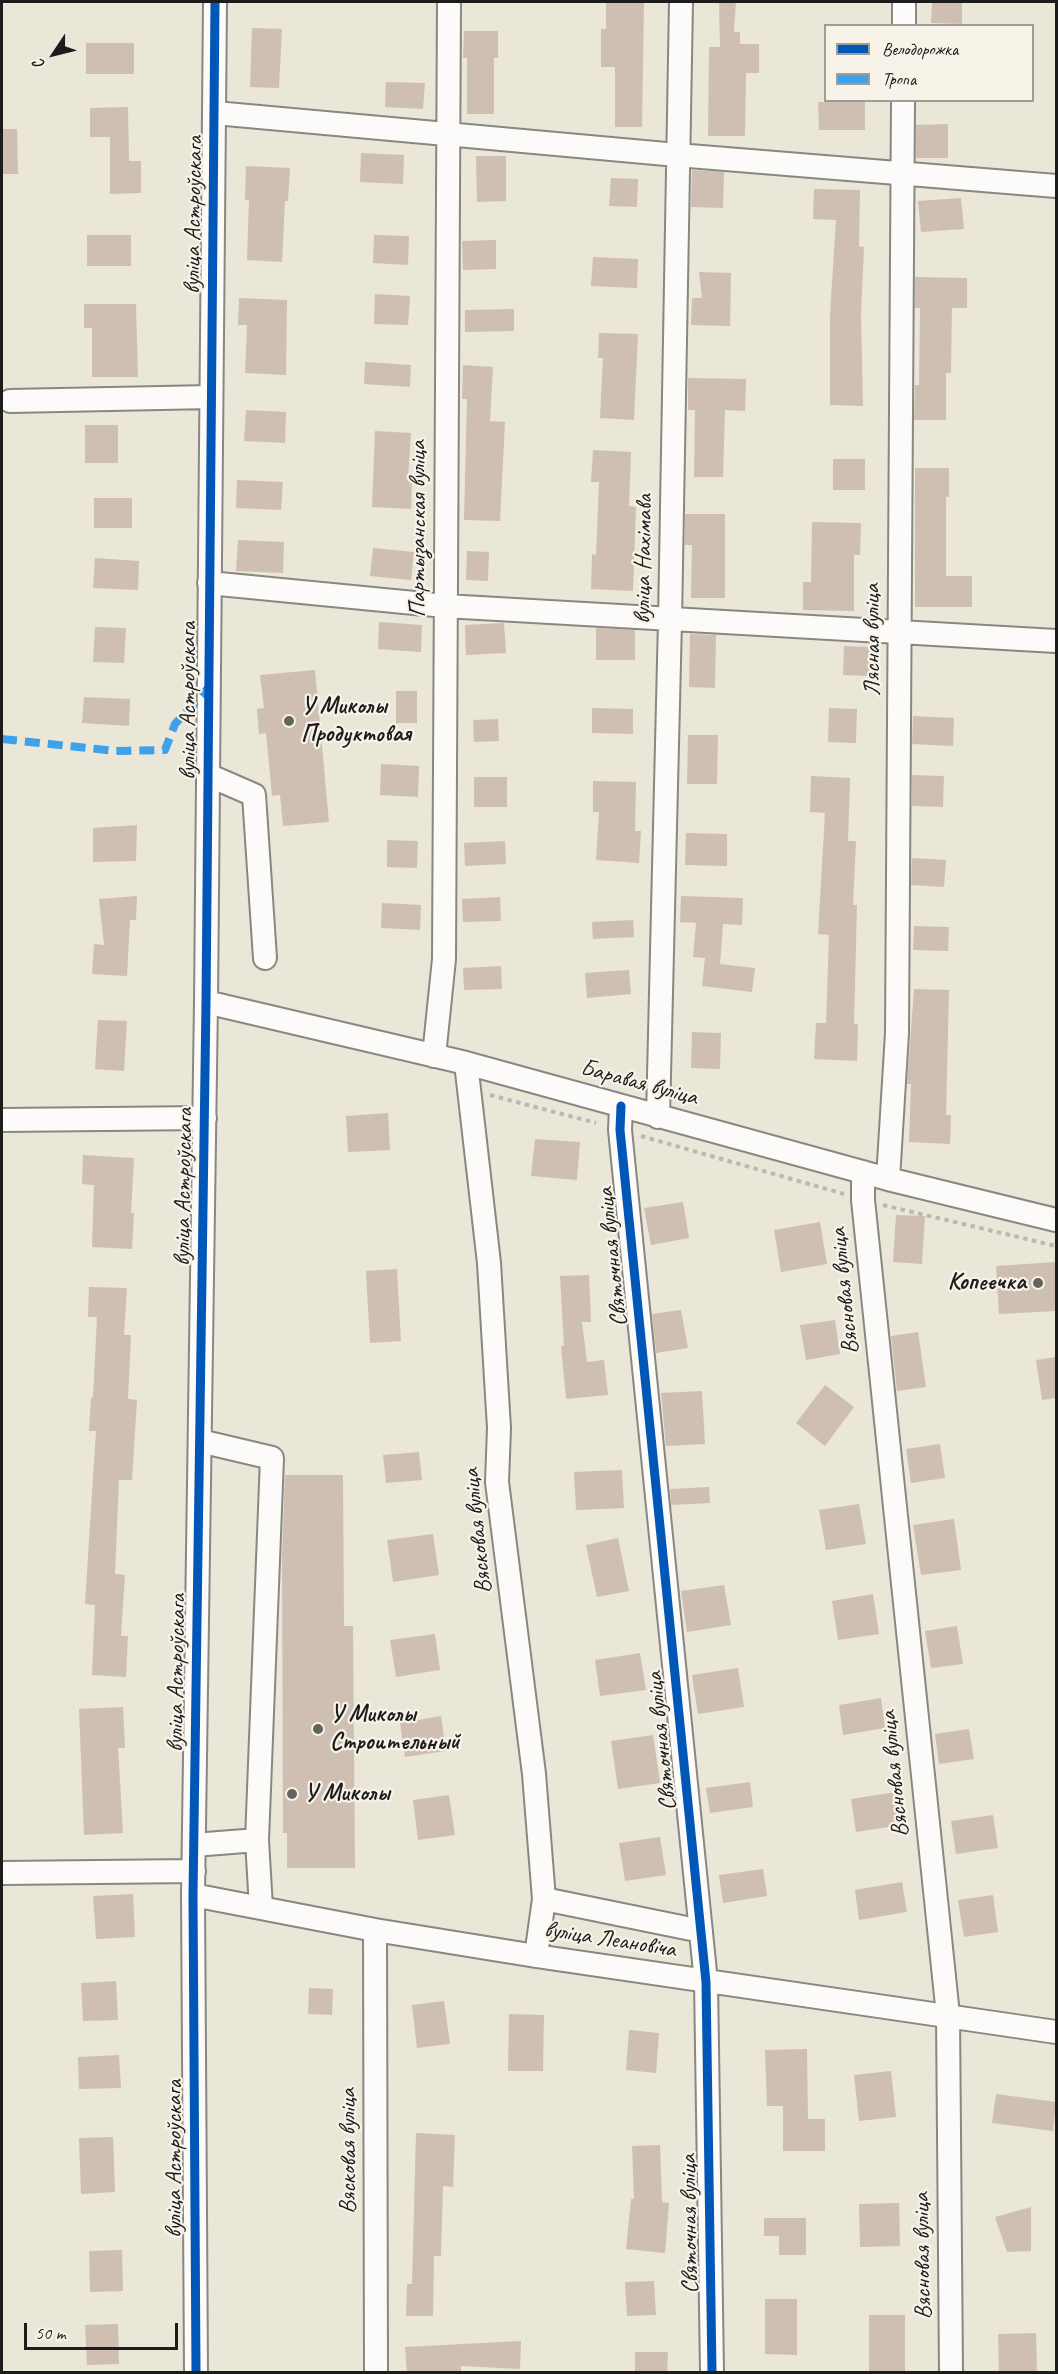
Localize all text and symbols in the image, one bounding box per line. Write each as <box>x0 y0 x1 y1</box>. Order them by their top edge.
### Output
north arrow <box>24 24 84 84</box>
legend <box>824 24 1034 102</box>
text: Велодорожка <box>882 38 958 60</box>
text: С <box>29 55 50 73</box>
text: Тропа <box>882 68 916 90</box>
street label: вуліца Астроўскага <box>178 136 210 294</box>
street label: Партызанская вуліца <box>405 441 433 617</box>
street label: вуліца Нахімава <box>628 494 660 624</box>
street label: Лясная вуліца <box>859 584 887 696</box>
street label: вуліца Астроўскага <box>175 622 203 780</box>
place label: У Миколы Продуктовая <box>301 693 411 749</box>
marker: У Миколы Продуктовая <box>282 714 296 728</box>
street label: Баравая вуліца <box>577 1054 701 1112</box>
street label: вуліца Астроўскага <box>168 1108 200 1266</box>
street label: Святочная вуліца <box>591 1186 635 1328</box>
street label: Вясновая вуліца <box>824 1227 866 1355</box>
place label: Копеечка <box>948 1269 1026 1297</box>
marker: Копеечка <box>1031 1276 1045 1290</box>
street label: Вясковая вуліца <box>457 1467 499 1595</box>
street label: вуліца Астроўскага <box>161 1594 193 1752</box>
street label: Святочная вуліца <box>640 1670 684 1812</box>
place label: У Миколы Строительный <box>330 1701 460 1757</box>
street label: Вясновая вуліца <box>874 1710 916 1838</box>
marker: У Миколы Строительный <box>311 1722 325 1736</box>
place label: У Миколы <box>304 1780 390 1808</box>
marker: У Миколы <box>285 1787 299 1801</box>
street label: вуліца Леановіча <box>542 1915 678 1965</box>
street label: вуліца Астроўскага <box>161 2080 189 2238</box>
street label: Вясковая вуліца <box>335 2088 363 2214</box>
street label: Святочная вуліца <box>674 2154 706 2294</box>
street label: Вясновая вуліца <box>907 2192 939 2320</box>
scale bar <box>27 2311 182 2349</box>
text: 50 m <box>35 2322 66 2344</box>

